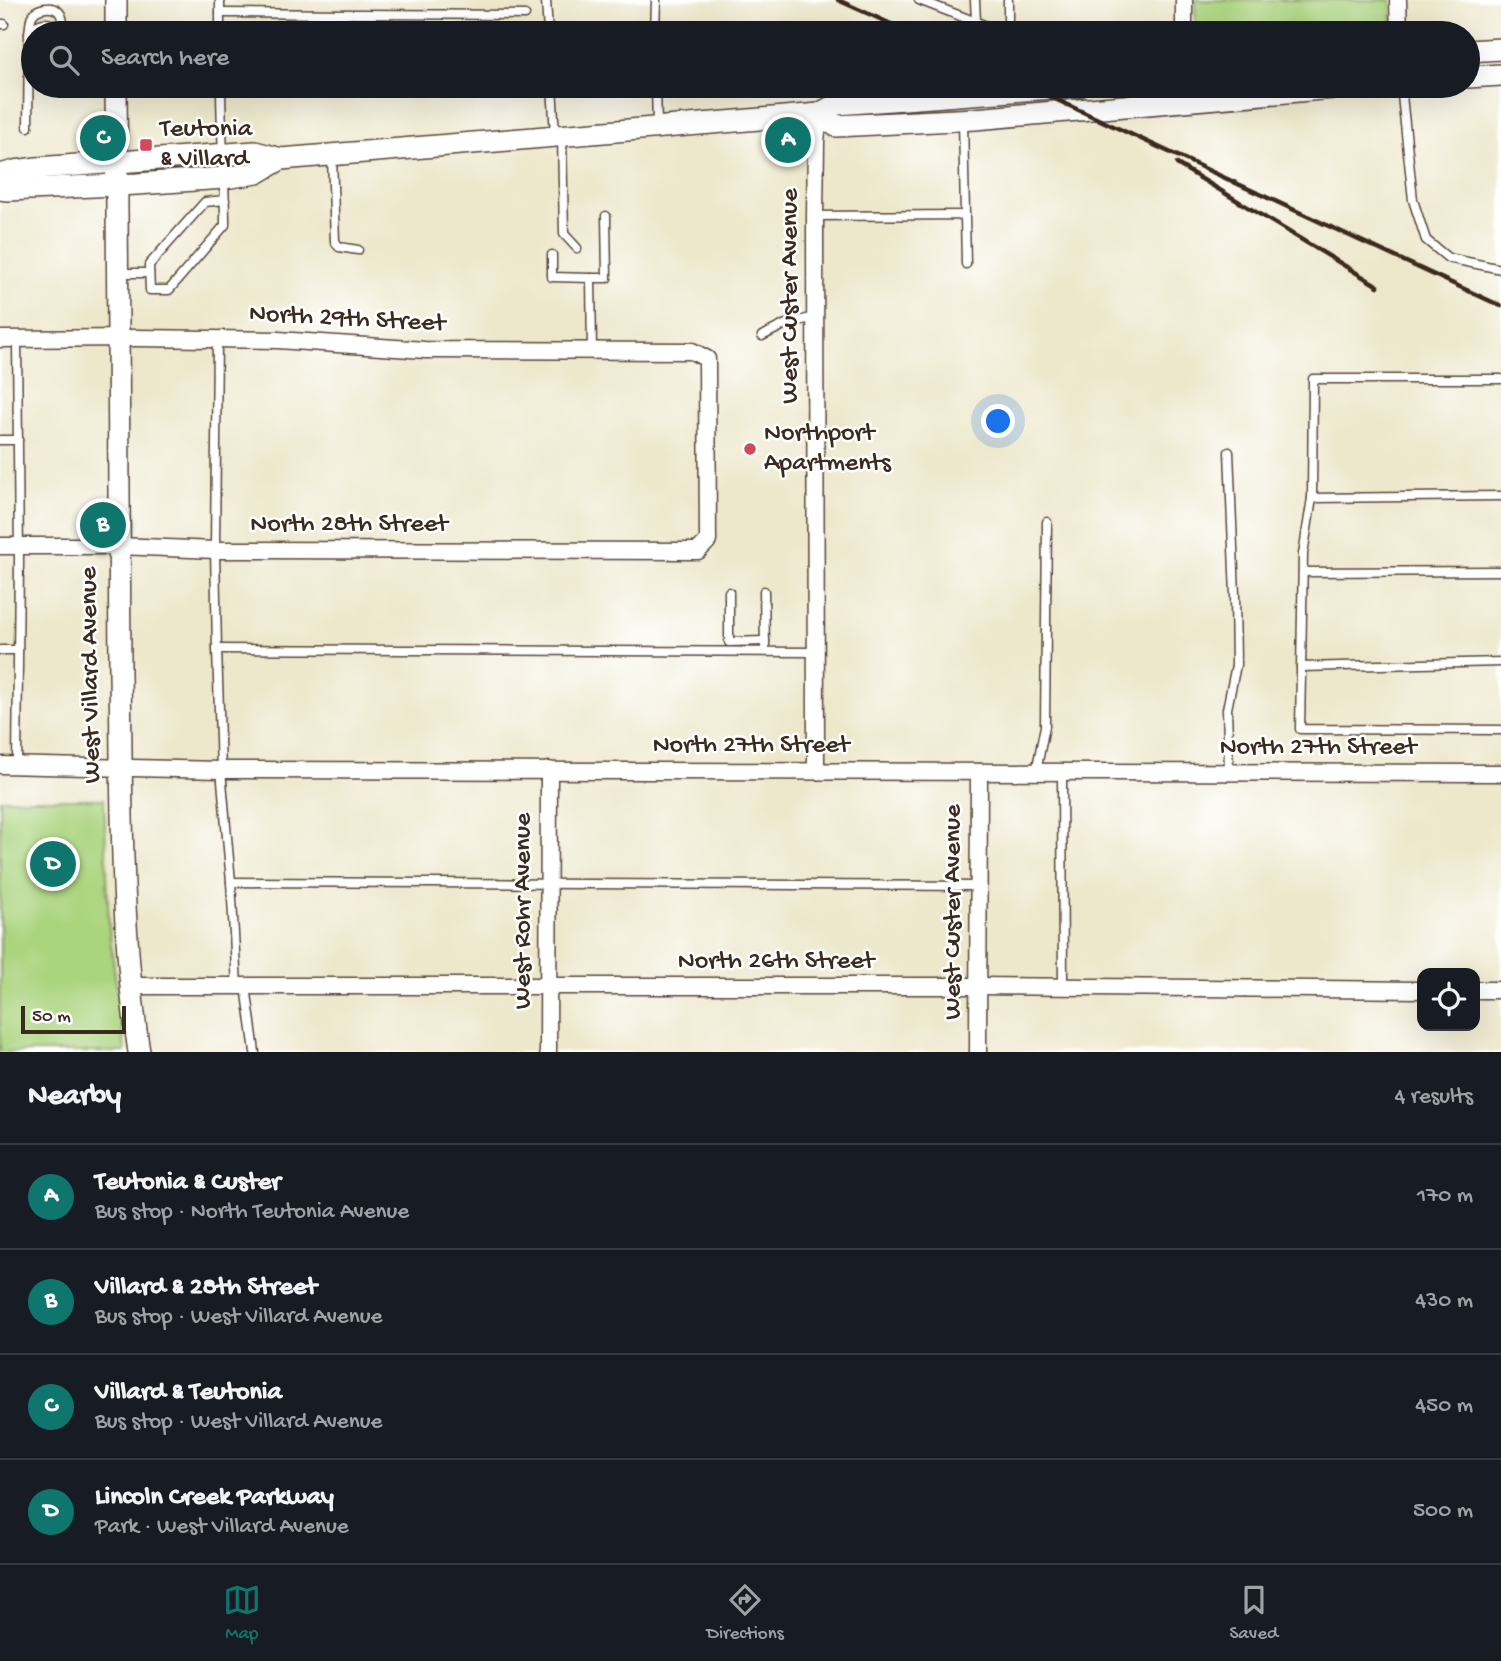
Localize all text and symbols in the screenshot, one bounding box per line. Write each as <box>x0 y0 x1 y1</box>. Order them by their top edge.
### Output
search box <box>21 21 1480 98</box>
icon: search <box>45 41 83 79</box>
text: Search here <box>101 44 229 75</box>
pin: C <box>80 112 126 164</box>
pin: A <box>765 114 811 166</box>
place label: Teutonia & Villard <box>158 115 254 176</box>
marker: Teutonia & Villard <box>138 137 154 153</box>
street label: West Custer Avenue <box>776 188 807 404</box>
street label: North 29th Street <box>248 299 448 341</box>
your location <box>981 404 1015 438</box>
place label: Northport Apartments <box>764 419 892 480</box>
marker: Northport Apartments <box>742 441 758 457</box>
pin: B <box>80 499 126 551</box>
street label: North 28th Street <box>250 510 450 541</box>
street label: West Villard Avenue <box>75 566 109 784</box>
street label: North 27th Street <box>653 731 852 762</box>
street label: North 27th Street <box>1220 733 1419 764</box>
street label: West Custer Avenue <box>939 804 970 1020</box>
street label: West Rohr Avenue <box>509 812 540 1009</box>
pin: D <box>30 838 76 890</box>
street label: North 26th Street <box>678 947 877 978</box>
map controls <box>1417 968 1480 1031</box>
button: locate <box>1417 968 1480 1031</box>
scale bar <box>21 1003 126 1035</box>
text: 50 m <box>32 1006 71 1029</box>
text: Nearby <box>28 1080 121 1115</box>
text: 4 results <box>1394 1084 1473 1111</box>
text: Teutonia & Custer <box>95 1168 281 1199</box>
text: A <box>44 1183 58 1210</box>
text: 170 m <box>1417 1183 1473 1210</box>
text: Bus stop · North Teutonia Avenue <box>95 1199 409 1226</box>
text: Villard & 28th Street <box>95 1273 317 1304</box>
text: B <box>45 1288 57 1315</box>
text: 430 m <box>1415 1288 1473 1315</box>
text: Bus stop · West Villard Avenue <box>95 1304 382 1331</box>
text: Villard & Teutonia <box>95 1378 282 1409</box>
text: C <box>45 1393 57 1420</box>
text: 450 m <box>1415 1393 1473 1420</box>
text: Bus stop · West Villard Avenue <box>95 1409 382 1436</box>
text: Lincoln Creek Parkway <box>95 1483 334 1514</box>
text: D <box>44 1498 59 1525</box>
text: 500 m <box>1413 1498 1473 1525</box>
text: Park · West Villard Avenue <box>95 1514 349 1541</box>
tab: Map <box>223 1581 261 1646</box>
tab: Directions <box>707 1581 784 1646</box>
tab: Saved <box>1229 1581 1278 1646</box>

